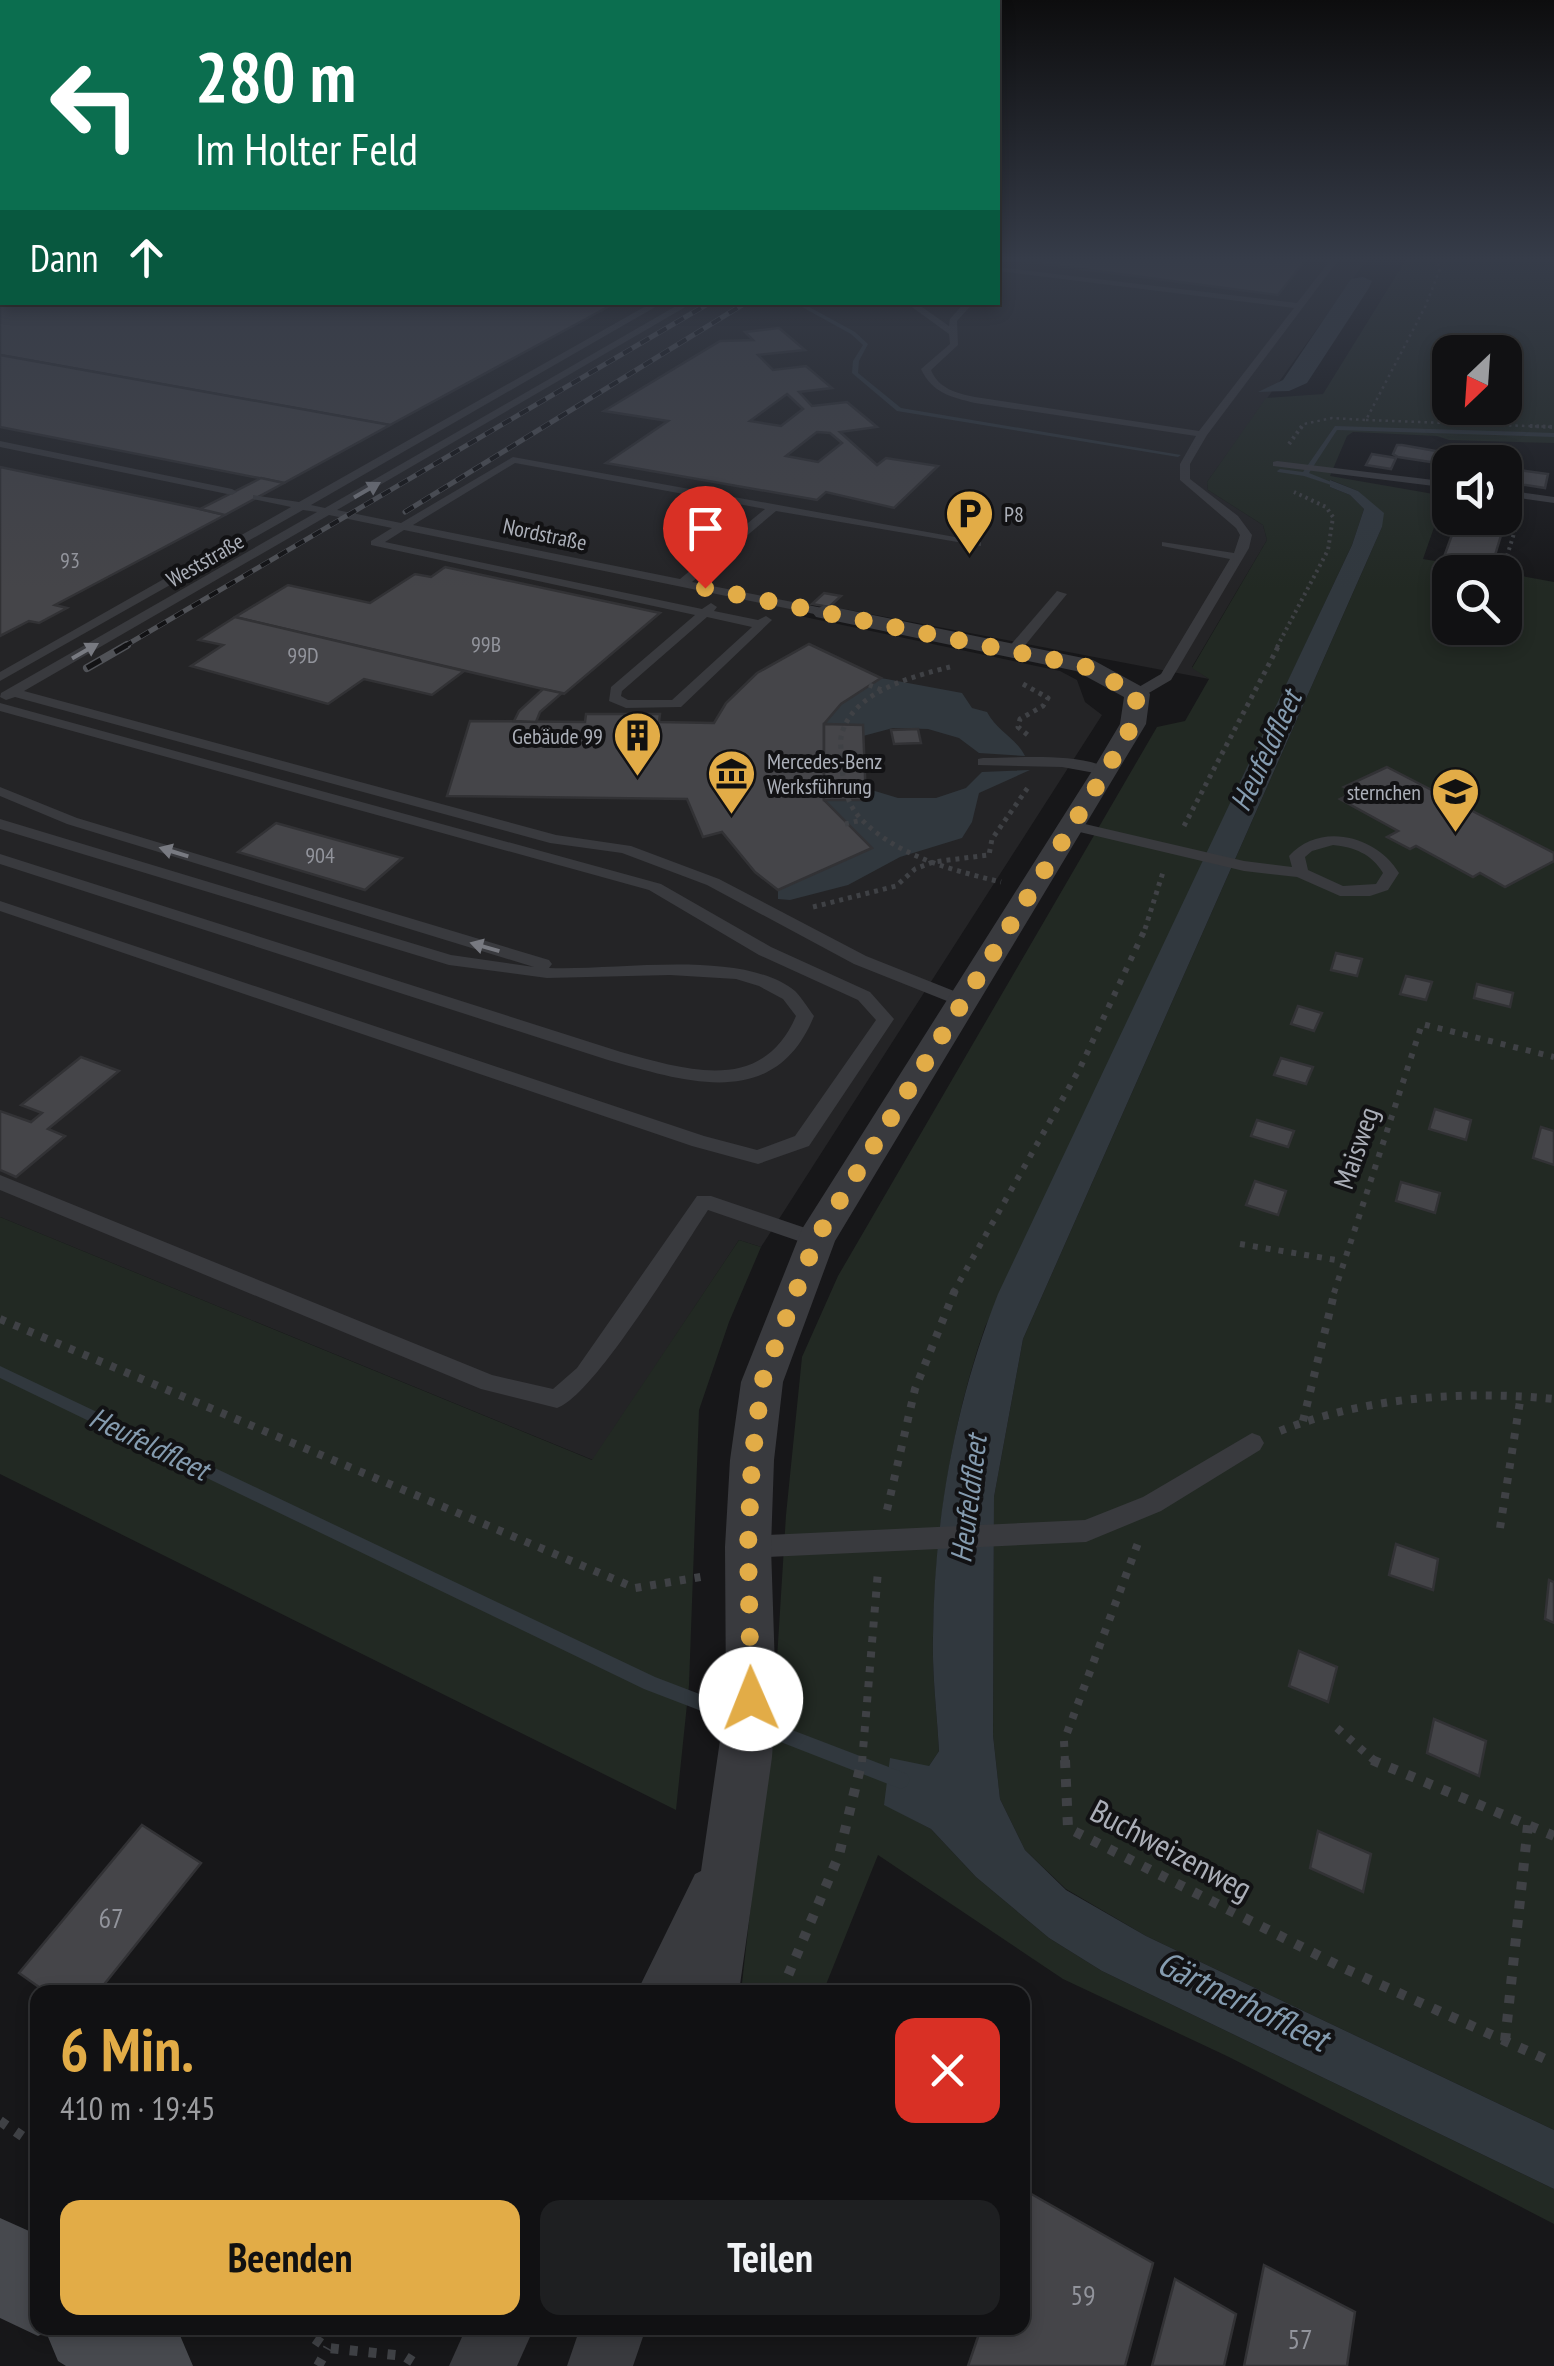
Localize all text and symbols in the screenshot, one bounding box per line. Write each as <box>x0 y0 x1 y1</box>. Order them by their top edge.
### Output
text: 280 m <box>195 31 356 121</box>
icon: left <box>30 40 160 170</box>
text: Im Holter Feld <box>195 119 418 177</box>
icon: ahead <box>119 230 174 285</box>
text: Dann <box>30 233 99 282</box>
north arrow <box>1432 335 1522 425</box>
map controls <box>1432 335 1522 645</box>
button: sound <box>1432 445 1522 535</box>
one-way arrow <box>353 482 381 499</box>
pin <box>663 486 748 589</box>
parking icon: P8 <box>943 488 995 556</box>
place label: P8 <box>1004 500 1024 528</box>
icon: arrive <box>678 501 733 556</box>
street label: Nordstraße <box>501 511 589 557</box>
street label: Weststraße <box>161 527 249 593</box>
house number: 93 <box>60 546 80 574</box>
button: search <box>1432 555 1522 645</box>
house number: 99B <box>471 630 501 658</box>
house number: 99D <box>287 641 319 669</box>
one-way arrow <box>70 643 99 660</box>
water label: Heufeldfleet <box>1220 681 1311 817</box>
building icon: Gebäude 99 <box>612 710 664 778</box>
place label: Gebäude 99 <box>512 722 603 750</box>
place label: Mercedes-Benz Werksführung <box>767 747 882 800</box>
museum icon: Mercedes-Benz Werksführung <box>706 748 758 816</box>
school or university icon: sternchen <box>1430 766 1482 834</box>
place label: sternchen <box>1347 778 1421 806</box>
house number: 904 <box>305 841 335 869</box>
one-way arrow <box>159 844 189 859</box>
one-way arrow <box>469 939 500 955</box>
street label: Maisweg <box>1324 1102 1387 1194</box>
water label: Heufeldfleet <box>83 1397 219 1490</box>
water label: Heufeldfleet <box>940 1429 995 1565</box>
position arrow <box>699 1647 803 1751</box>
street label: Buchweizenweg <box>1083 1789 1259 1909</box>
house number: 67 <box>98 1899 124 1936</box>
water label: Gärtnerhoffleet <box>1150 1939 1340 2063</box>
text: 6 Min. <box>60 2010 194 2088</box>
button: close <box>895 2018 1000 2123</box>
text: 410 m · 19:45 <box>60 2087 215 2129</box>
button: Beenden <box>60 2200 520 2315</box>
button: Teilen <box>540 2200 1000 2315</box>
house number: 59 <box>1070 2276 1096 2313</box>
house number: 57 <box>1287 2320 1313 2357</box>

